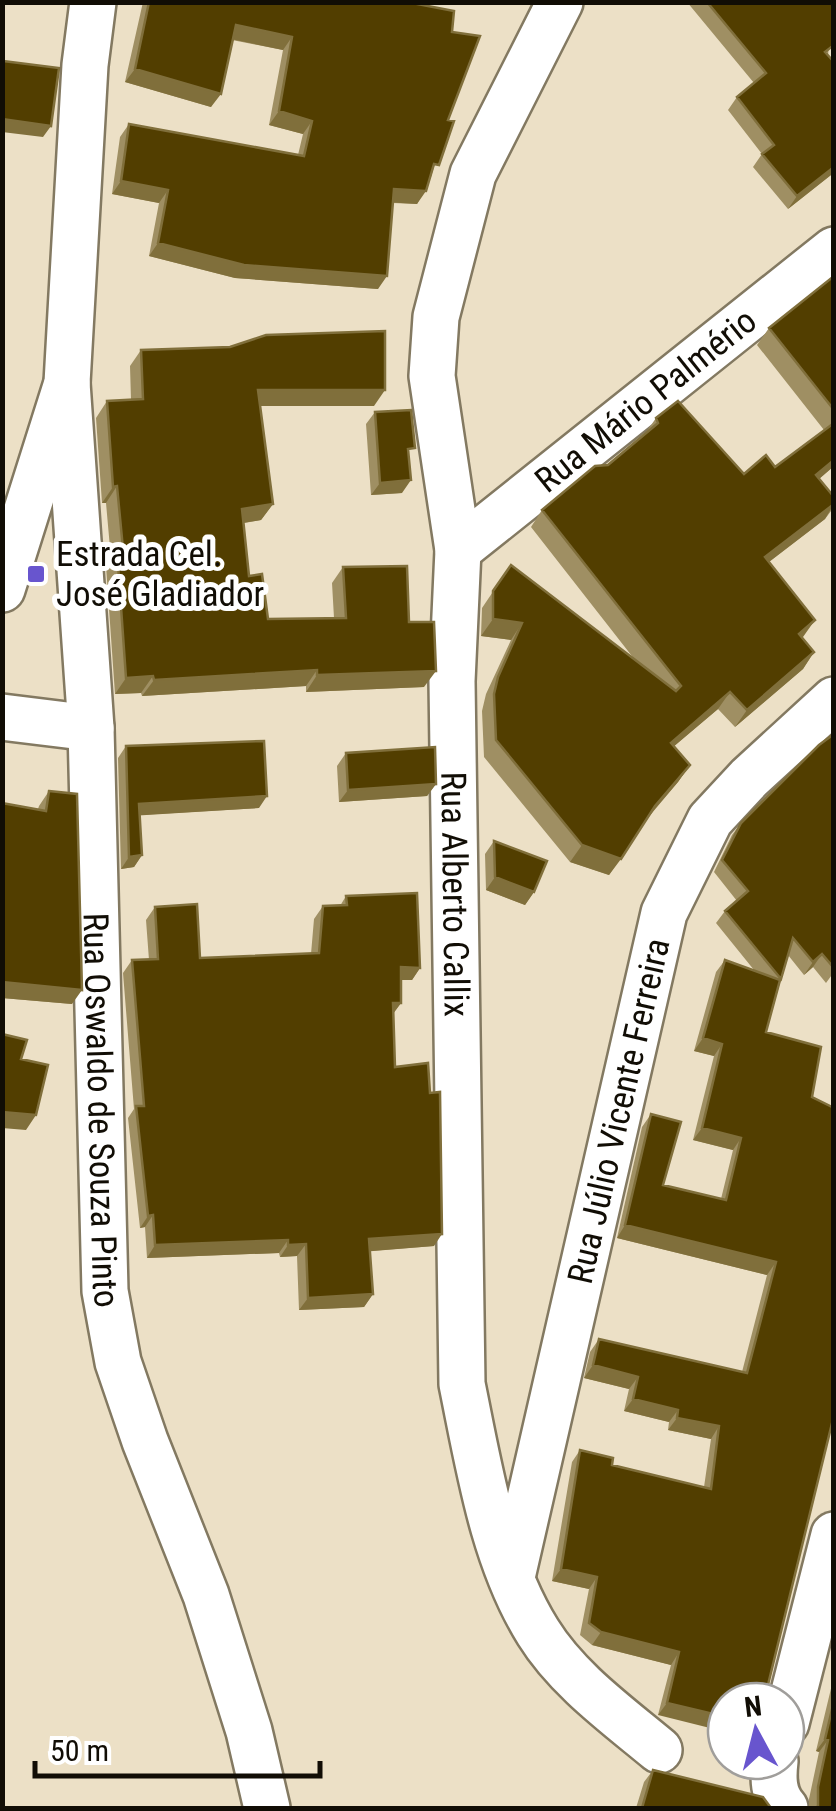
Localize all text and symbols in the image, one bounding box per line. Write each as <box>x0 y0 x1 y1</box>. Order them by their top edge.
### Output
street label: Rua Mário Palmério <box>527 300 765 501</box>
place label: Estrada Cel. José Gladiador <box>56 534 264 615</box>
marker: Estrada Cel. José Gladiador <box>25 563 47 585</box>
street label: Rua Alberto Callix <box>432 771 477 1017</box>
street label: Rua Oswaldo de Souza Pinto <box>75 912 128 1311</box>
street label: Rua Júlio Vicente Ferreira <box>560 935 679 1288</box>
north arrow <box>706 1681 806 1781</box>
text: N <box>742 1689 764 1724</box>
scale bar <box>35 1716 320 1778</box>
text: 50 m <box>50 1733 109 1768</box>

